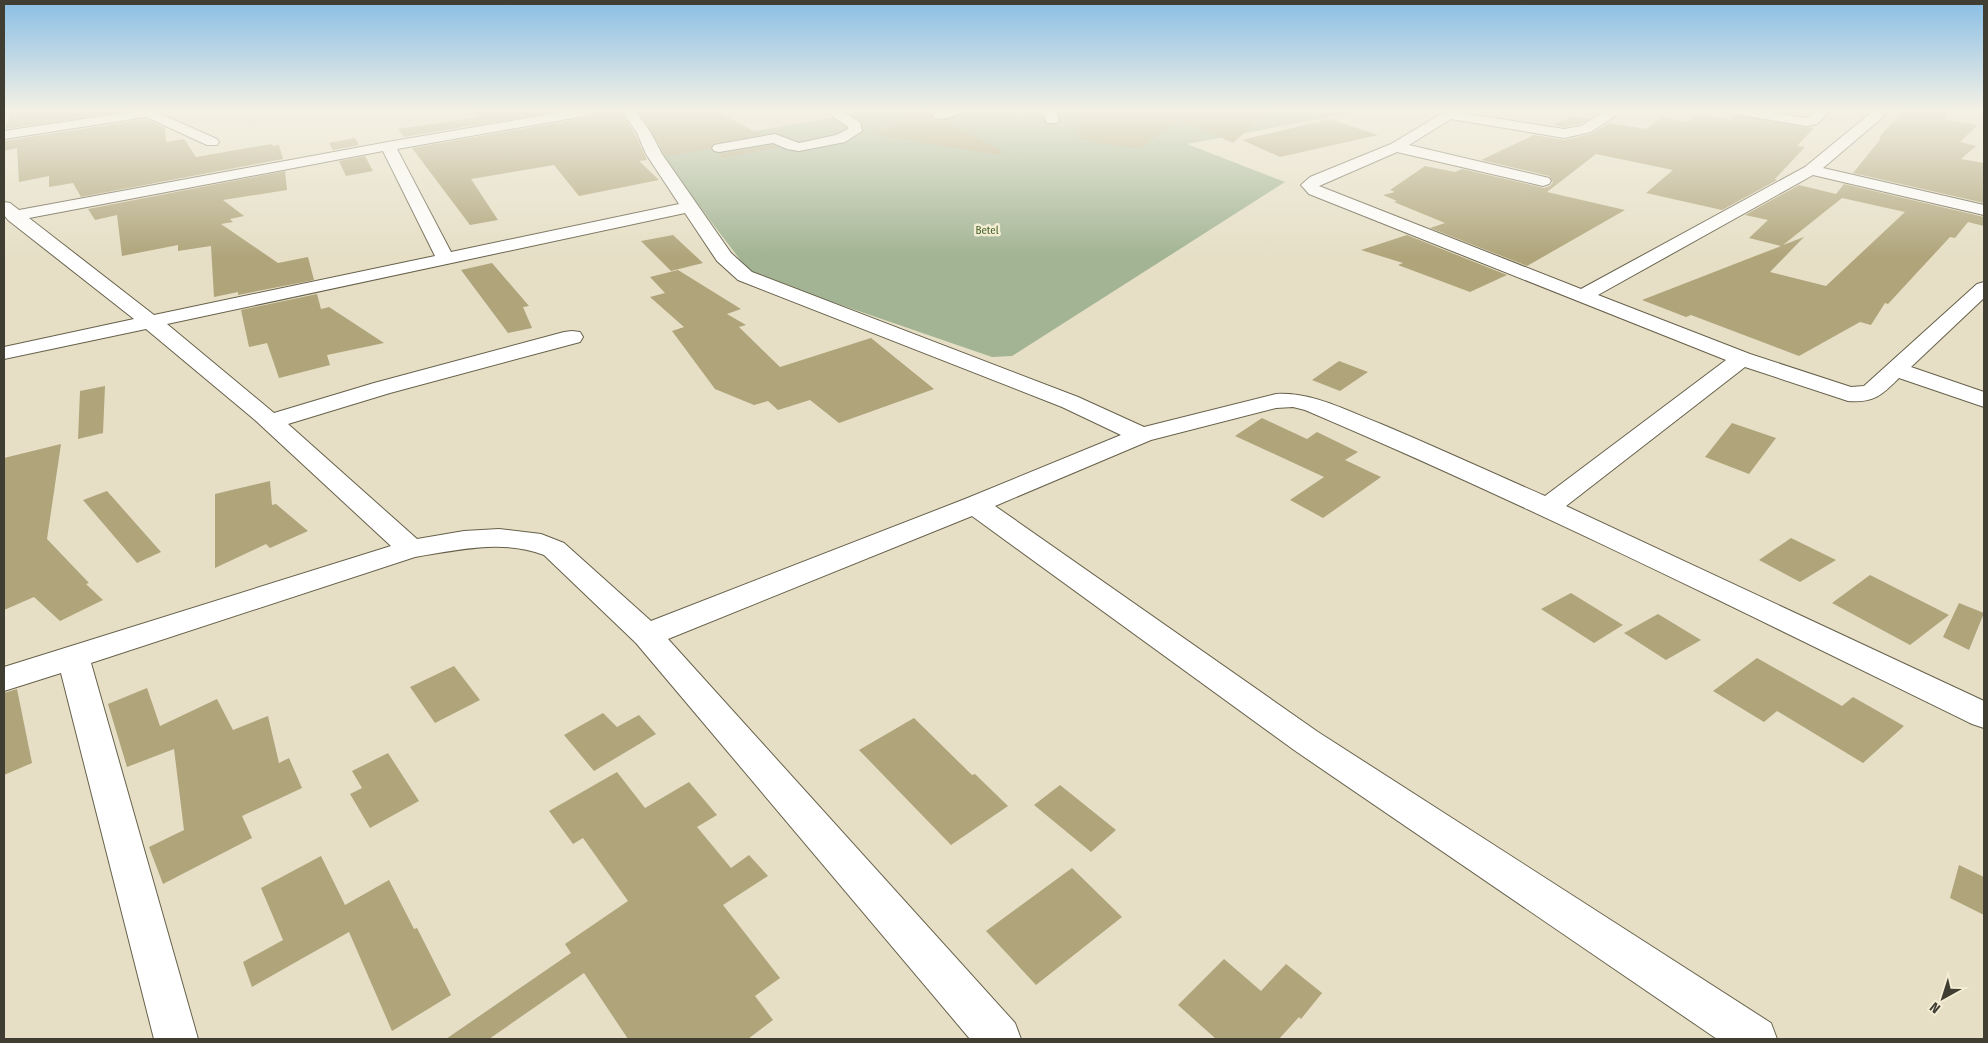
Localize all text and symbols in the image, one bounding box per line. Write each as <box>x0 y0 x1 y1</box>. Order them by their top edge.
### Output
park label: Betel <box>975 224 999 237</box>
north arrow <box>1918 973 1968 1023</box>
text: N <box>1927 998 1944 1017</box>

